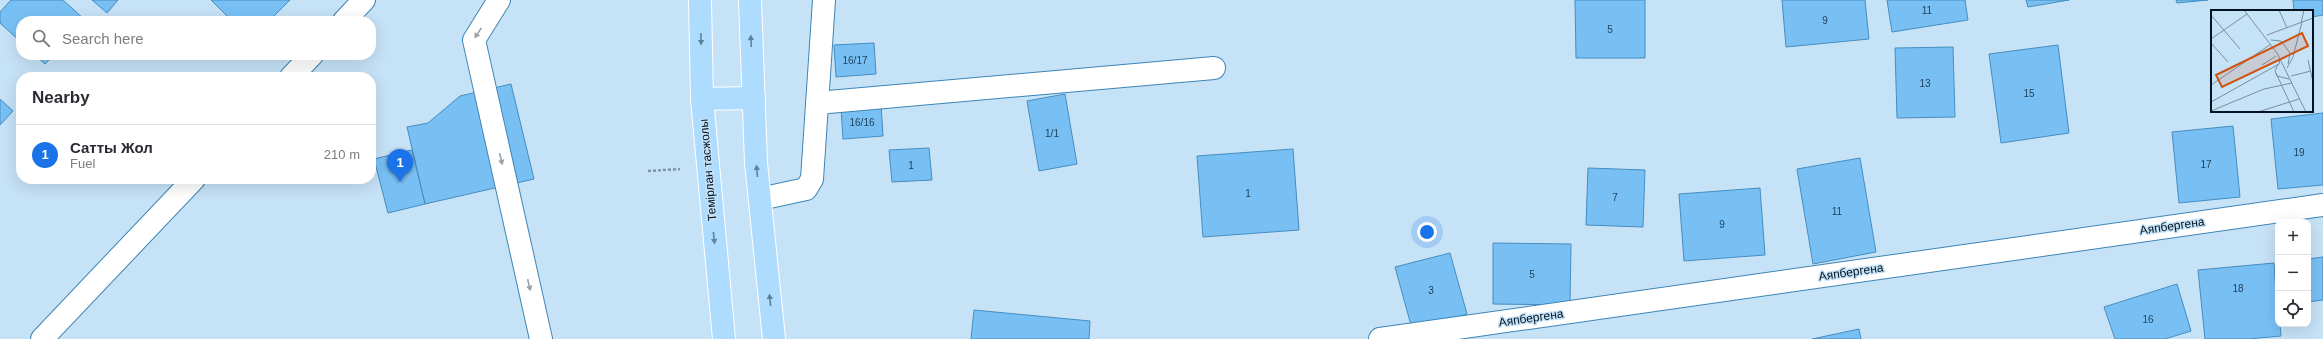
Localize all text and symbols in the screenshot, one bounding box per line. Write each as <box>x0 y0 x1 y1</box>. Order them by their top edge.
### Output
house number: 11 <box>1922 5 1933 16</box>
inset map <box>2211 10 2313 112</box>
house number: 9 <box>1822 15 1828 26</box>
search box <box>16 16 376 60</box>
house number: 5 <box>1607 24 1613 35</box>
icon: search <box>30 27 52 49</box>
one-way arrow <box>474 28 482 38</box>
text: Search here <box>62 30 144 47</box>
one-way arrow <box>698 33 704 46</box>
one-way arrow <box>748 35 755 47</box>
house number: 16/17 <box>842 55 868 66</box>
house number: 13 <box>1919 78 1931 89</box>
text: Nearby <box>32 88 90 107</box>
house number: 15 <box>2023 88 2035 99</box>
house number: 16/16 <box>849 117 875 128</box>
street label: Темірлан тасжолы <box>697 118 719 222</box>
house number: 1/1 <box>1045 128 1059 139</box>
text: Сатты Жол <box>70 139 153 156</box>
text: 1 <box>41 147 49 162</box>
text: 210 m <box>324 147 360 162</box>
house number: 19 <box>2293 147 2305 158</box>
pin: 1 <box>387 149 413 182</box>
one-way arrow <box>498 152 504 165</box>
text: Fuel <box>70 156 95 171</box>
house number: 17 <box>2200 159 2212 170</box>
house number: 1 <box>908 160 914 171</box>
one-way arrow <box>754 165 761 177</box>
house number: 1 <box>1245 188 1251 199</box>
house number: 7 <box>1612 192 1618 203</box>
house number: 11 <box>1832 206 1843 217</box>
street label: Аяпбергена <box>2139 214 2206 237</box>
house number: 9 <box>1719 219 1725 230</box>
map controls <box>2275 219 2311 327</box>
button: + <box>2275 219 2311 255</box>
your location <box>1417 222 1437 242</box>
one-way arrow <box>711 232 717 244</box>
button: − <box>2275 255 2311 291</box>
street label: Аяпбергена <box>1818 260 1885 283</box>
house number: 5 <box>1529 269 1535 280</box>
one-way arrow <box>527 279 533 292</box>
house number: 18 <box>2232 283 2244 294</box>
house number: 3 <box>1428 285 1434 296</box>
button: locate <box>2275 291 2311 327</box>
one-way arrow <box>767 294 773 306</box>
street label: Аяпбергена <box>1498 306 1565 329</box>
house number: 16 <box>2142 314 2154 325</box>

